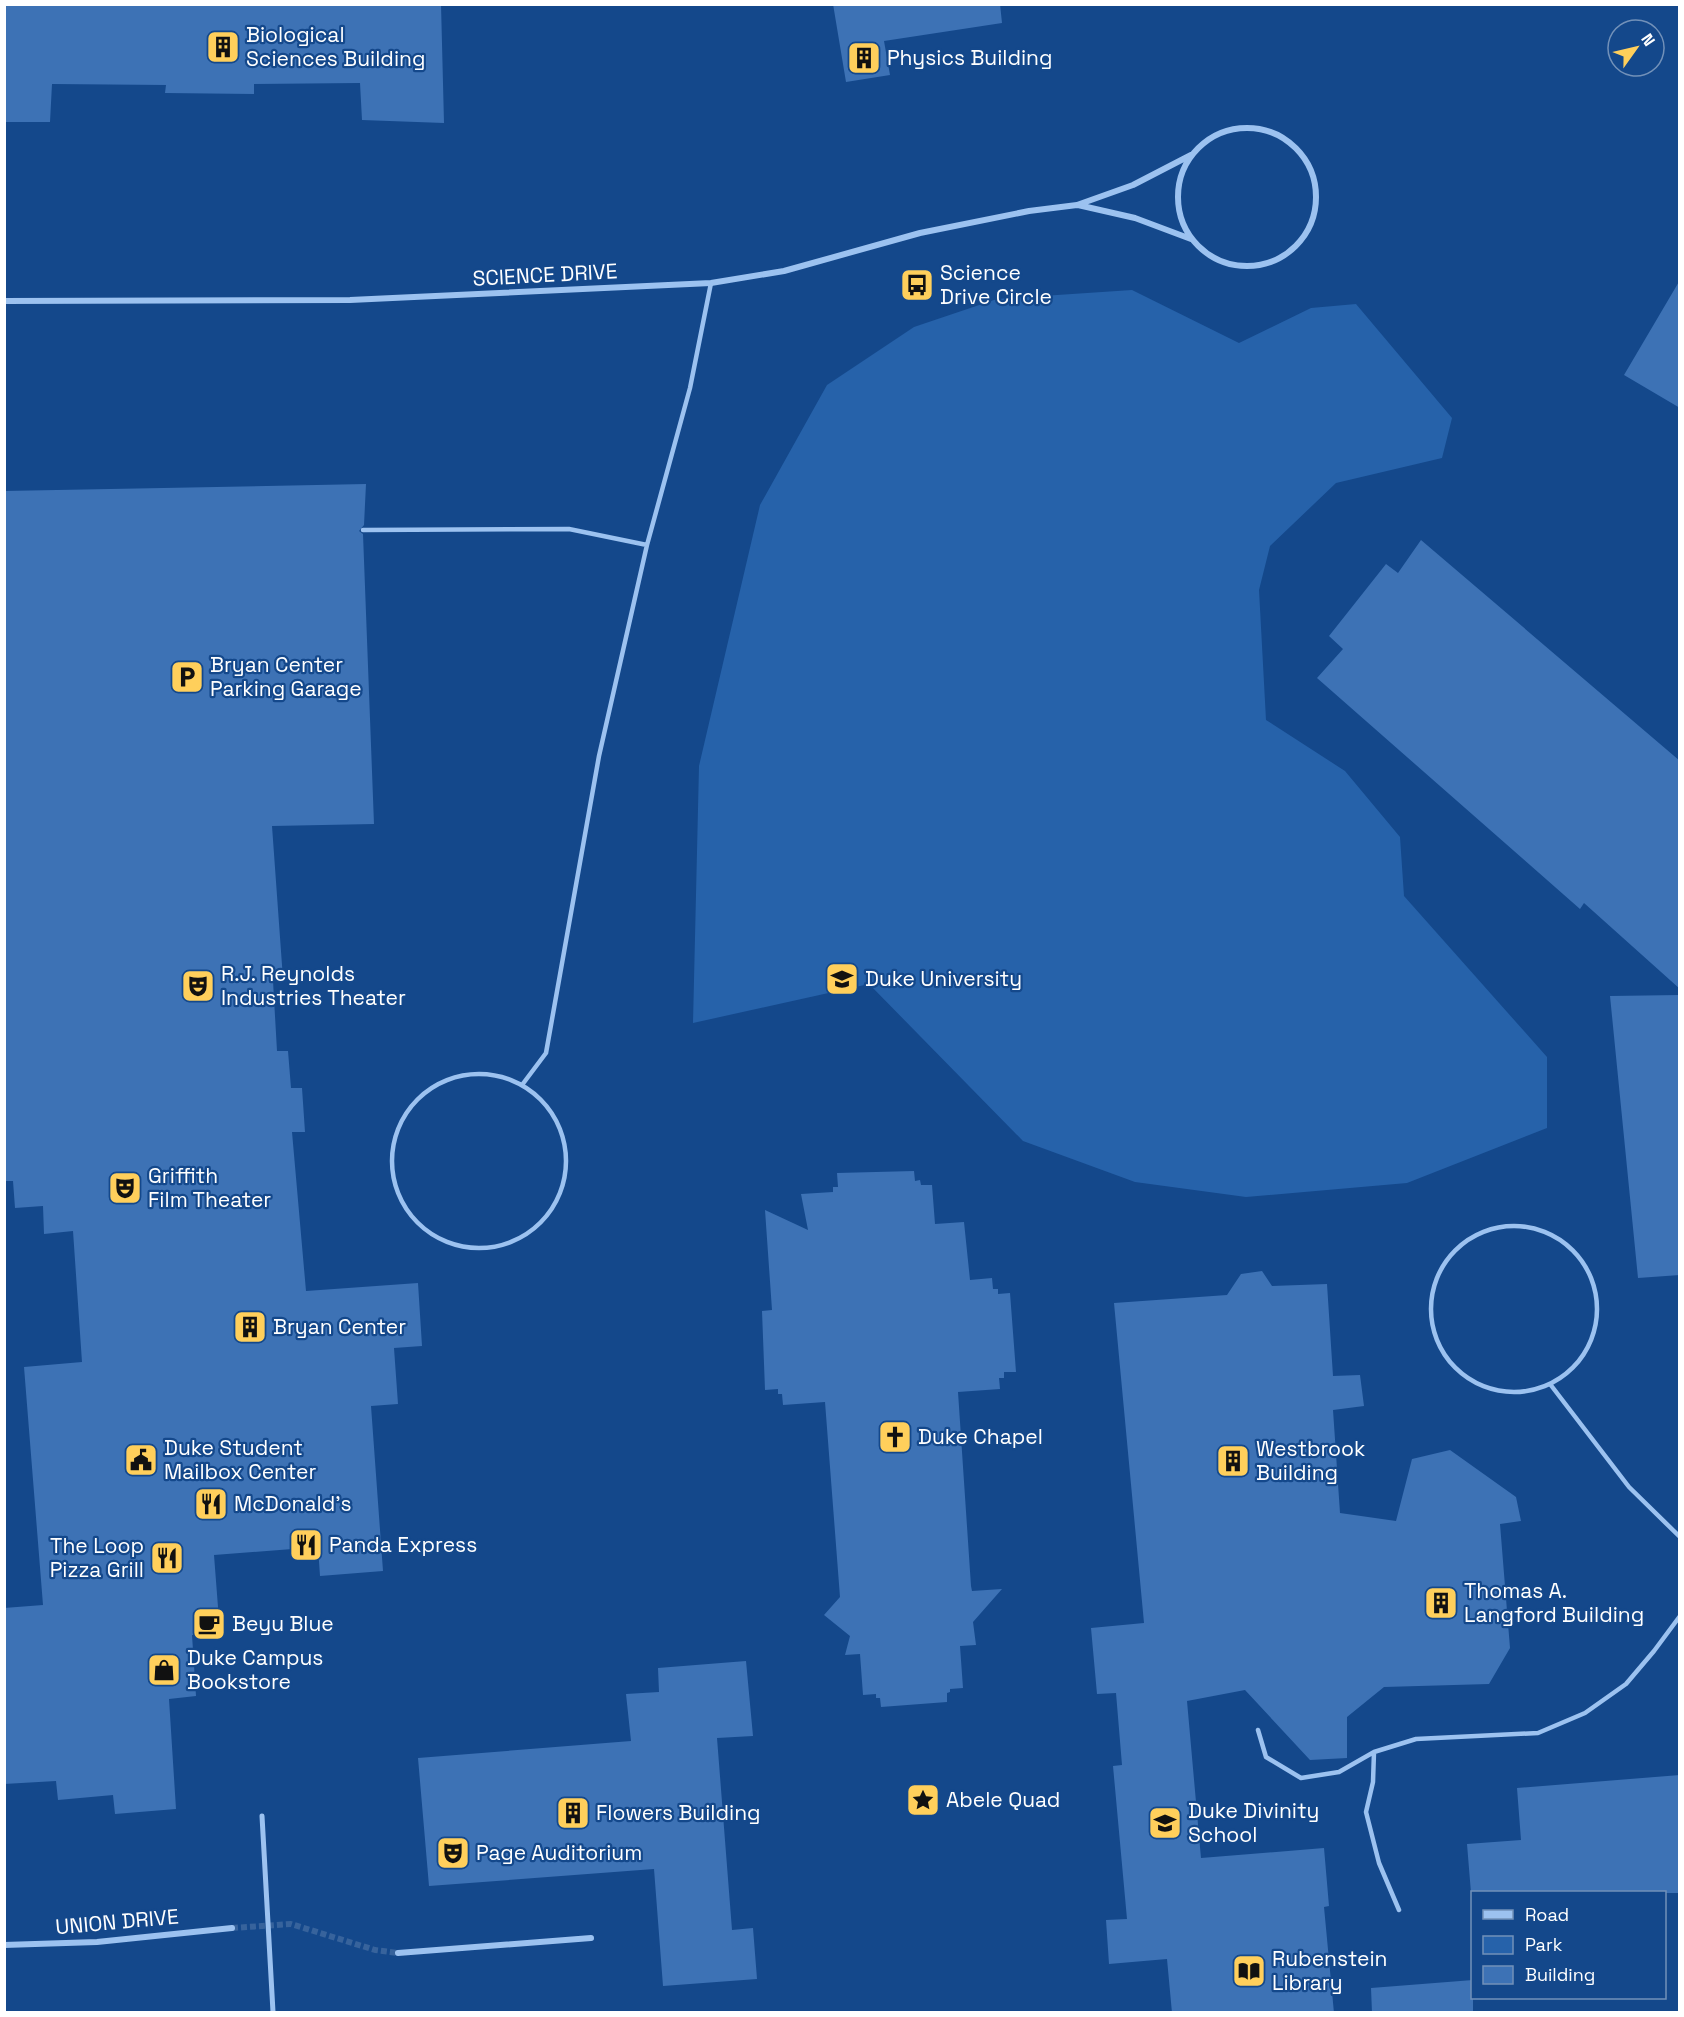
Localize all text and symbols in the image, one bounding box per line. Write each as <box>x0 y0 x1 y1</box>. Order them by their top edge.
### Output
north arrow <box>1606 18 1666 78</box>
place label: Biological Sciences Building <box>246 21 425 72</box>
building icon: Biological Sciences Building <box>205 29 241 65</box>
text: N <box>1636 30 1660 50</box>
building icon: Physics Building <box>846 40 882 76</box>
place label: Physics Building <box>887 44 1052 71</box>
street label: SCIENCE DRIVE <box>472 257 618 292</box>
place label: Science Drive Circle <box>940 259 1052 310</box>
bus stop icon: Science Drive Circle <box>899 267 935 303</box>
place label: Bryan Center Parking Garage <box>210 651 362 702</box>
parking icon: Bryan Center Parking Garage <box>169 659 205 695</box>
place label: R.J. Reynolds Industries Theater <box>221 960 406 1011</box>
school or university icon: Duke University <box>824 961 860 997</box>
place label: Duke University <box>865 965 1022 992</box>
theatre icon: R.J. Reynolds Industries Theater <box>180 968 216 1004</box>
place label: Griffith Film Theater <box>148 1162 271 1213</box>
theatre icon: Griffith Film Theater <box>107 1170 143 1206</box>
building icon: Bryan Center <box>232 1309 268 1345</box>
place label: Bryan Center <box>273 1313 406 1340</box>
church icon: Duke Chapel <box>877 1419 913 1455</box>
place label: Duke Chapel <box>918 1423 1043 1450</box>
place label: Duke Student Mailbox Center <box>164 1434 316 1485</box>
place label: Westbrook Building <box>1256 1435 1365 1486</box>
public building icon: Duke Student Mailbox Center <box>123 1442 159 1478</box>
building icon: Westbrook Building <box>1215 1443 1251 1479</box>
restaurant icon: McDonald's <box>193 1486 229 1522</box>
place label: McDonald's <box>234 1490 352 1517</box>
restaurant icon: Panda Express <box>288 1527 324 1563</box>
place label: Panda Express <box>329 1531 477 1558</box>
place label: The Loop Pizza Grill <box>50 1532 144 1583</box>
restaurant icon: The Loop Pizza Grill <box>149 1540 185 1576</box>
place label: Thomas A. Langford Building <box>1464 1577 1644 1628</box>
building icon: Thomas A. Langford Building <box>1423 1585 1459 1621</box>
cafe icon: Beyu Blue <box>191 1606 227 1642</box>
place label: Beyu Blue <box>232 1610 334 1637</box>
place label: Duke Campus Bookstore <box>187 1644 323 1695</box>
shop icon: Duke Campus Bookstore <box>146 1652 182 1688</box>
place icon: Abele Quad <box>905 1782 941 1818</box>
place label: Abele Quad <box>946 1786 1060 1813</box>
building icon: Flowers Building <box>555 1795 591 1831</box>
place label: Duke Divinity School <box>1188 1797 1319 1848</box>
place label: Flowers Building <box>596 1799 761 1826</box>
school or university icon: Duke Divinity School <box>1147 1805 1183 1841</box>
theatre icon: Page Auditorium <box>435 1835 471 1871</box>
place label: Page Auditorium <box>476 1839 642 1866</box>
legend <box>1471 1891 1666 1999</box>
street label: UNION DRIVE <box>54 1903 180 1940</box>
text: Road <box>1525 1903 1569 1926</box>
text: Park <box>1525 1933 1563 1956</box>
place label: Rubenstein Library <box>1272 1945 1388 1996</box>
library icon: Rubenstein Library <box>1231 1953 1267 1989</box>
text: Building <box>1525 1963 1595 1986</box>

